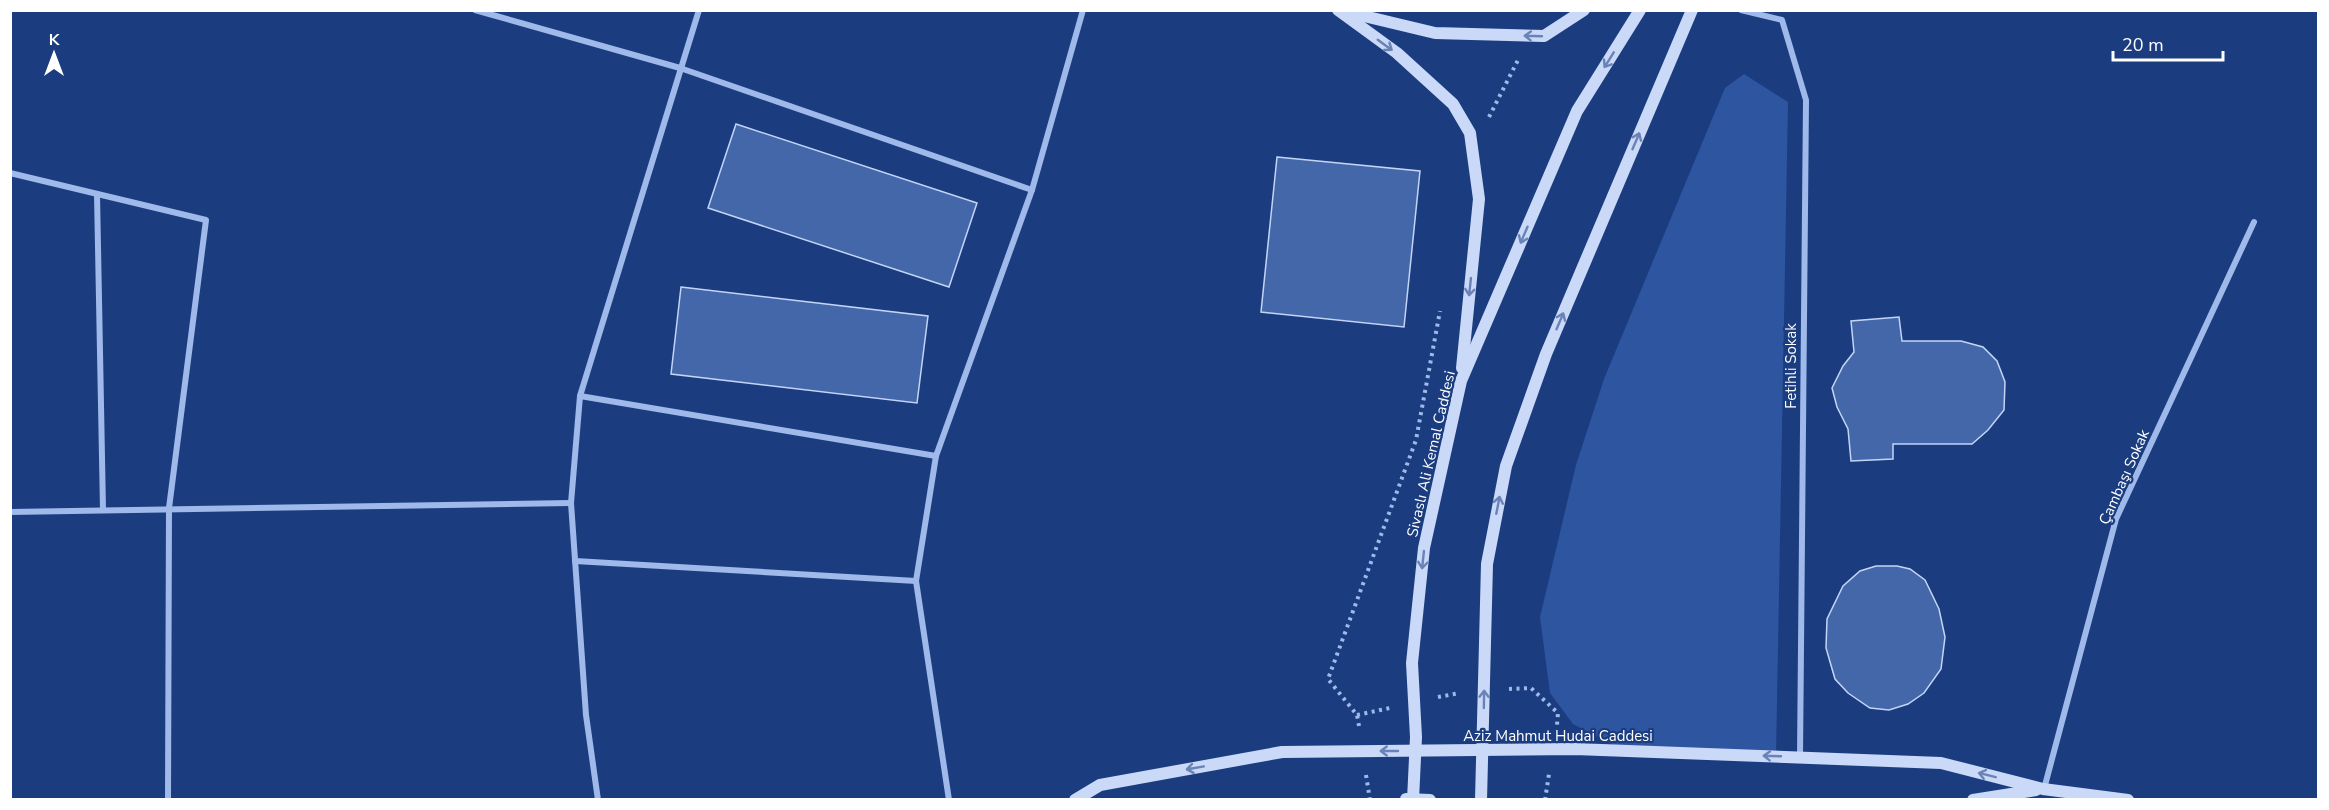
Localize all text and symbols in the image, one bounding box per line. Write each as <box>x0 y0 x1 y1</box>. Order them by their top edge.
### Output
north arrow <box>24 24 84 84</box>
scale bar <box>2113 24 2222 62</box>
text: K <box>49 29 61 51</box>
one-way arrow <box>1523 30 1543 41</box>
text: 20 m <box>2122 33 2164 57</box>
one-way arrow <box>1377 39 1393 51</box>
one-way arrow <box>1602 51 1614 68</box>
one-way arrow <box>1631 133 1643 151</box>
one-way arrow <box>1517 226 1528 244</box>
one-way arrow <box>1464 277 1475 296</box>
one-way arrow <box>1555 312 1566 330</box>
street label: Fetihli Sokak <box>1781 323 1801 409</box>
street label: Sivaslı Ali Kemal Caddesi <box>1402 369 1460 539</box>
street label: Çambaşı Sokak <box>2094 426 2154 528</box>
one-way arrow <box>1493 496 1504 515</box>
one-way arrow <box>1417 550 1428 569</box>
one-way arrow <box>1478 690 1490 710</box>
street label: Aziz Mahmut Hudai Caddesi <box>1463 726 1653 746</box>
one-way arrow <box>1379 745 1399 757</box>
one-way arrow <box>1763 751 1783 762</box>
one-way arrow <box>1186 763 1205 774</box>
one-way arrow <box>1978 768 1997 780</box>

